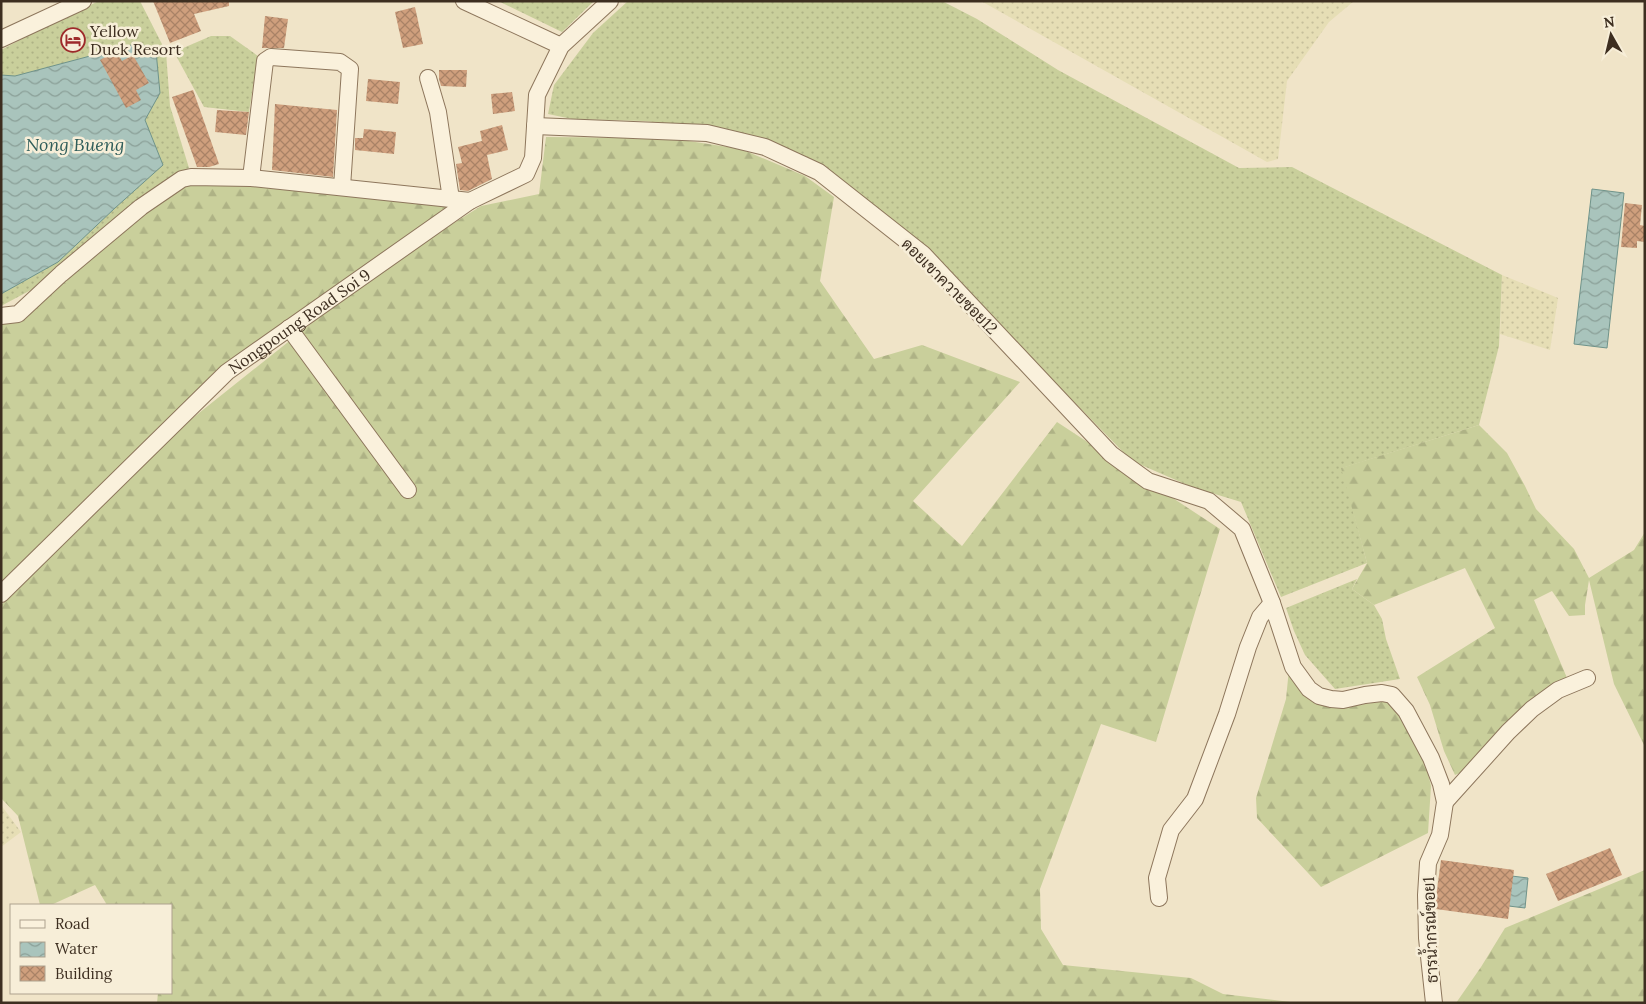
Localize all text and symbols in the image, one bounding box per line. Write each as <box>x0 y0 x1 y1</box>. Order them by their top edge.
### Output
north arrow <box>1586 10 1636 60</box>
text: N <box>1603 12 1616 32</box>
place label: Yellow Duck Resort <box>89 21 182 59</box>
hotel icon: Yellow Duck Resort <box>60 27 86 53</box>
water label: Nong Bueng <box>26 133 124 156</box>
street label: ดอยเขาควายซอย12 <box>898 234 1002 338</box>
street label: Nongpoung Road Soi 9 <box>224 264 374 378</box>
street label: ธารน้ำกรณ์ซอย1 <box>1414 876 1442 984</box>
legend <box>10 904 172 994</box>
text: Road <box>55 914 90 933</box>
text: Water <box>55 939 98 958</box>
text: Building <box>55 964 113 983</box>

